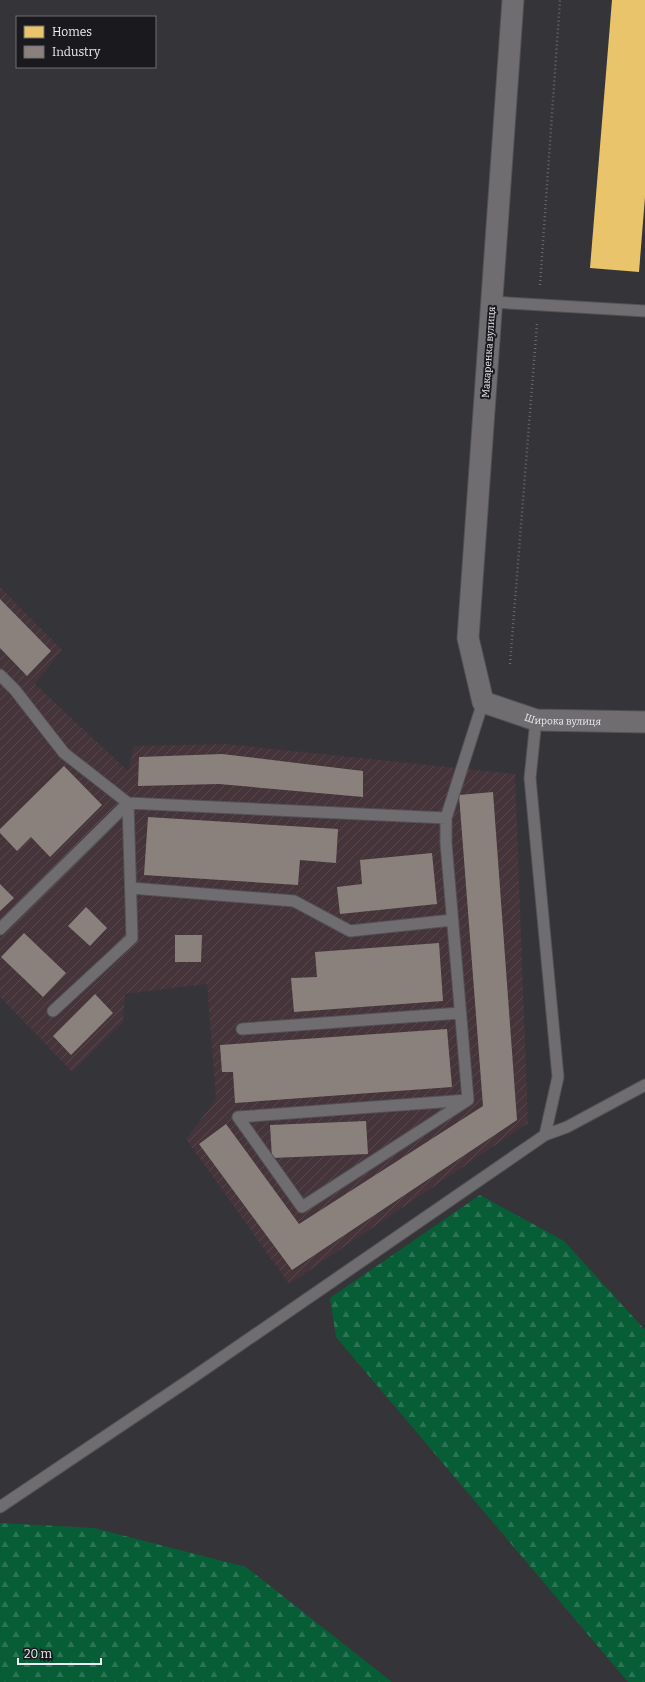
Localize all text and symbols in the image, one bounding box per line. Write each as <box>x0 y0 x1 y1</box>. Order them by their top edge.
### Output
legend <box>16 16 156 68</box>
text: Homes <box>52 25 92 39</box>
text: Industry <box>52 45 101 59</box>
street label: Макаренка вулиця <box>480 306 498 398</box>
street label: Широка вулиця <box>523 712 602 728</box>
scale bar <box>18 1640 101 1666</box>
text: 20 m <box>24 1647 53 1661</box>

